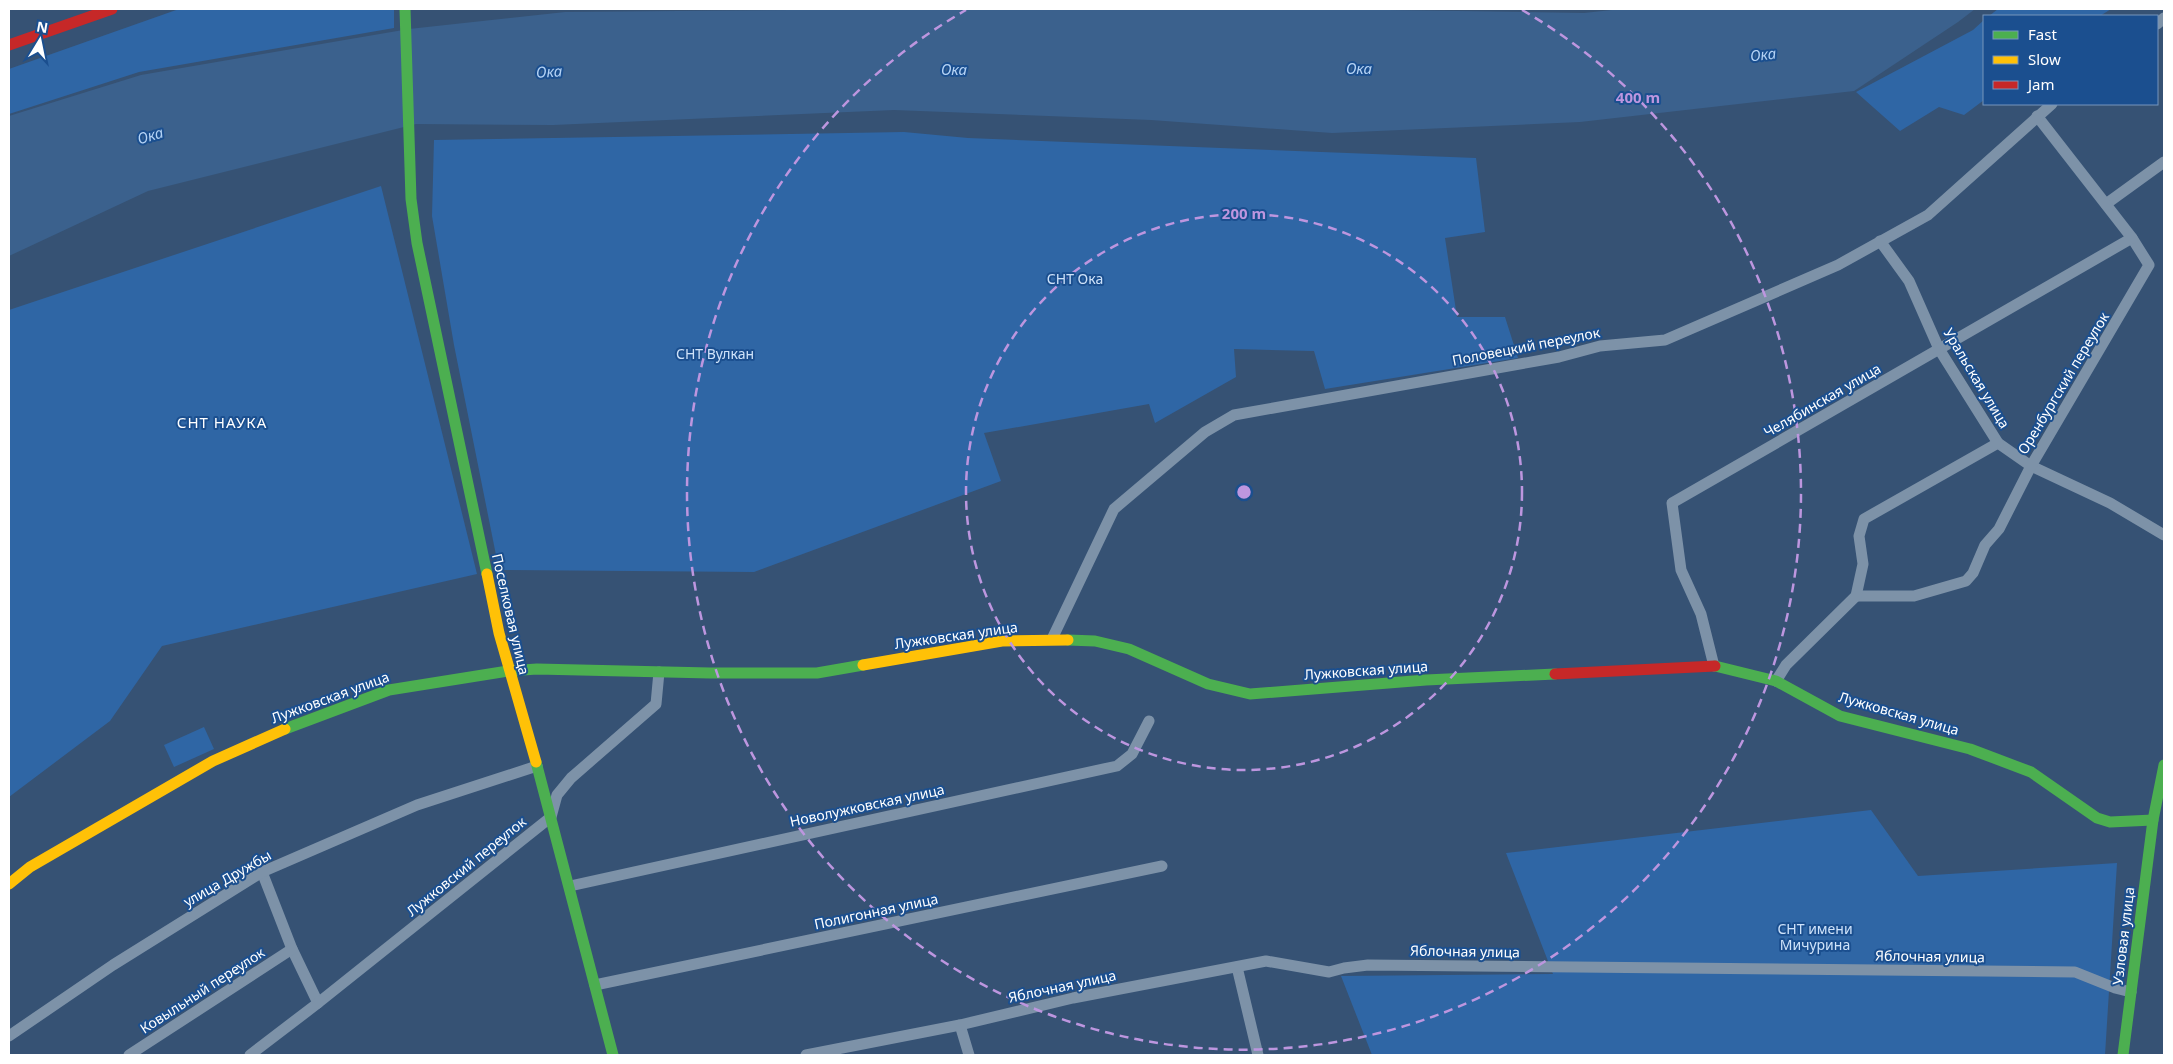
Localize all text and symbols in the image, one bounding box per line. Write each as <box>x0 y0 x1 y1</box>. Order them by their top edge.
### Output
north arrow <box>15 15 65 65</box>
legend <box>1983 15 2158 105</box>
text: N <box>35 16 50 37</box>
text: Fast <box>2028 24 2057 44</box>
water label: Ока <box>1749 42 1778 66</box>
text: Slow <box>2028 49 2061 69</box>
water label: Ока <box>1346 58 1373 78</box>
water label: Ока <box>941 59 968 79</box>
water label: Ока <box>535 60 563 82</box>
text: Jam <box>2026 74 2055 94</box>
text: 400 m <box>1616 87 1660 107</box>
water label: Ока <box>135 121 166 148</box>
text: 200 m <box>1222 203 1266 223</box>
park label: СНТ Ока <box>1047 269 1103 288</box>
street label: Оренбургский переулок <box>2013 308 2113 458</box>
street label: Половецкий переулок <box>1450 322 1602 370</box>
street label: Уральская улица <box>1940 324 2014 432</box>
park label: СНТ Вулкан <box>676 344 754 363</box>
street label: Челябинская улица <box>1760 359 1884 441</box>
district label: СНТ НАУКА <box>177 412 267 432</box>
centre of rings <box>1235 483 1253 501</box>
street label: Поселковая улица <box>488 552 534 676</box>
street label: Лужковская улица <box>893 617 1019 653</box>
street label: Лужковская улица <box>1303 656 1429 684</box>
street label: Лужковская улица <box>268 667 392 727</box>
street label: Лужковская улица <box>1837 687 1961 739</box>
street label: Новолужковская улица <box>788 779 946 831</box>
street label: Лужковский переулок <box>402 811 530 920</box>
street label: улица Дружбы <box>180 845 274 911</box>
street label: Узловая улица <box>2108 886 2138 986</box>
street label: Полигонная улица <box>812 889 940 933</box>
park label: СНТ имени Мичурина <box>1777 919 1853 954</box>
street label: Яблочная улица <box>1410 941 1520 961</box>
street label: Ковыльный переулок <box>136 942 268 1037</box>
street label: Яблочная улица <box>1875 946 1985 966</box>
street label: Яблочная улица <box>1006 965 1118 1007</box>

